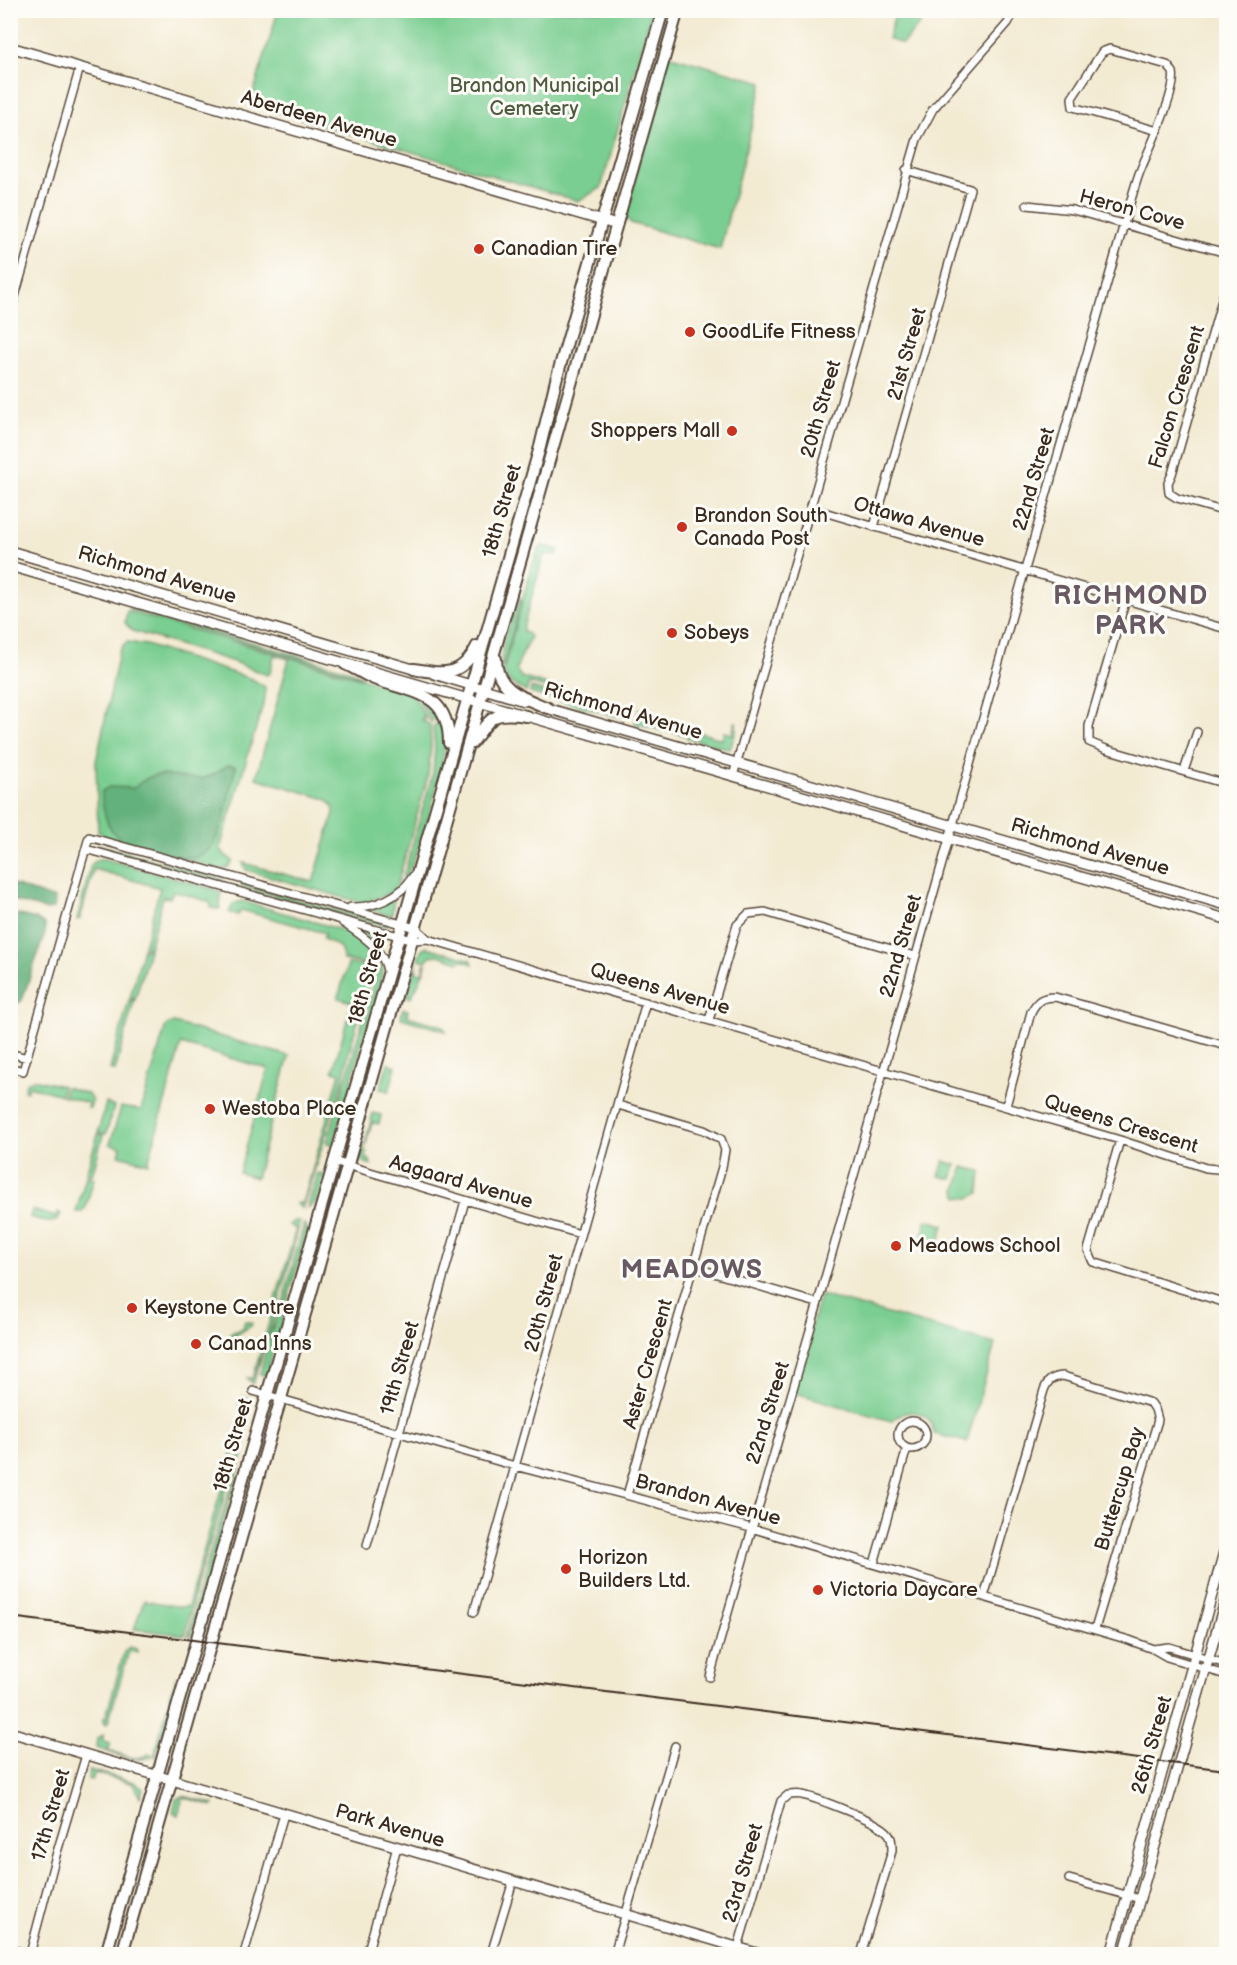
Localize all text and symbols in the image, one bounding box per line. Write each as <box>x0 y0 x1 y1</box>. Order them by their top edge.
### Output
park label: Brandon Municipal Cemetery <box>449 74 619 121</box>
street label: Aberdeen Avenue <box>238 85 400 153</box>
street label: Heron Cove <box>1077 184 1187 236</box>
place label: Canadian Tire <box>491 237 617 261</box>
marker: Canadian Tire <box>472 242 486 256</box>
street label: 21st Street <box>882 305 932 403</box>
place label: GoodLife Fitness <box>702 320 856 344</box>
street label: Falcon Crescent <box>1144 323 1210 471</box>
marker: GoodLife Fitness <box>683 325 697 339</box>
street label: 20th Street <box>796 357 846 461</box>
place label: Shoppers Mall <box>590 419 720 443</box>
marker: Shoppers Mall <box>725 424 739 438</box>
street label: 22nd Street <box>1008 425 1060 533</box>
street label: 18th Street <box>477 461 527 561</box>
street label: Ottawa Avenue <box>851 492 987 552</box>
place label: Brandon South Canada Post <box>694 504 828 551</box>
marker: Brandon South Canada Post <box>675 520 689 534</box>
street label: Richmond Avenue <box>75 541 239 609</box>
district label: RICHMOND PARK <box>1053 581 1209 642</box>
place label: Sobeys <box>684 621 749 645</box>
marker: Sobeys <box>665 626 679 640</box>
street label: Richmond Avenue <box>541 677 705 745</box>
street label: Richmond Avenue <box>1008 813 1172 881</box>
street label: 22nd Street <box>875 892 927 1000</box>
street label: 18th Street <box>343 928 393 1028</box>
street label: Queens Avenue <box>587 958 733 1020</box>
street label: Queens Crescent <box>1041 1089 1201 1159</box>
place label: Westoba Place <box>222 1097 357 1121</box>
marker: Westoba Place <box>203 1102 217 1116</box>
street label: Aagaard Avenue <box>386 1150 536 1214</box>
place label: Meadows School <box>908 1234 1060 1258</box>
marker: Meadows School <box>889 1239 903 1253</box>
street label: 20th Street <box>519 1251 569 1355</box>
district label: MEADOWS <box>621 1255 763 1286</box>
place label: Keystone Centre <box>144 1296 295 1320</box>
street label: Aster Crescent <box>618 1296 678 1432</box>
marker: Keystone Centre <box>125 1301 139 1315</box>
street label: 19th Street <box>375 1318 425 1418</box>
place label: Canad Inns <box>208 1332 312 1356</box>
marker: Canad Inns <box>189 1337 203 1351</box>
street label: 22nd Street <box>741 1359 795 1467</box>
street label: 18th Street <box>208 1395 258 1495</box>
street label: Buttercup Bay <box>1090 1424 1150 1554</box>
street label: Brandon Avenue <box>633 1469 784 1531</box>
place label: Horizon Builders Ltd. <box>578 1546 690 1593</box>
marker: Horizon Builders Ltd. <box>559 1562 573 1576</box>
place label: Victoria Daycare <box>830 1578 978 1602</box>
marker: Victoria Daycare <box>811 1583 825 1597</box>
street label: 26th Street <box>1127 1693 1177 1797</box>
street label: 17th Street <box>26 1766 76 1864</box>
street label: Park Avenue <box>333 1799 448 1853</box>
street label: 23rd Street <box>717 1821 769 1925</box>

